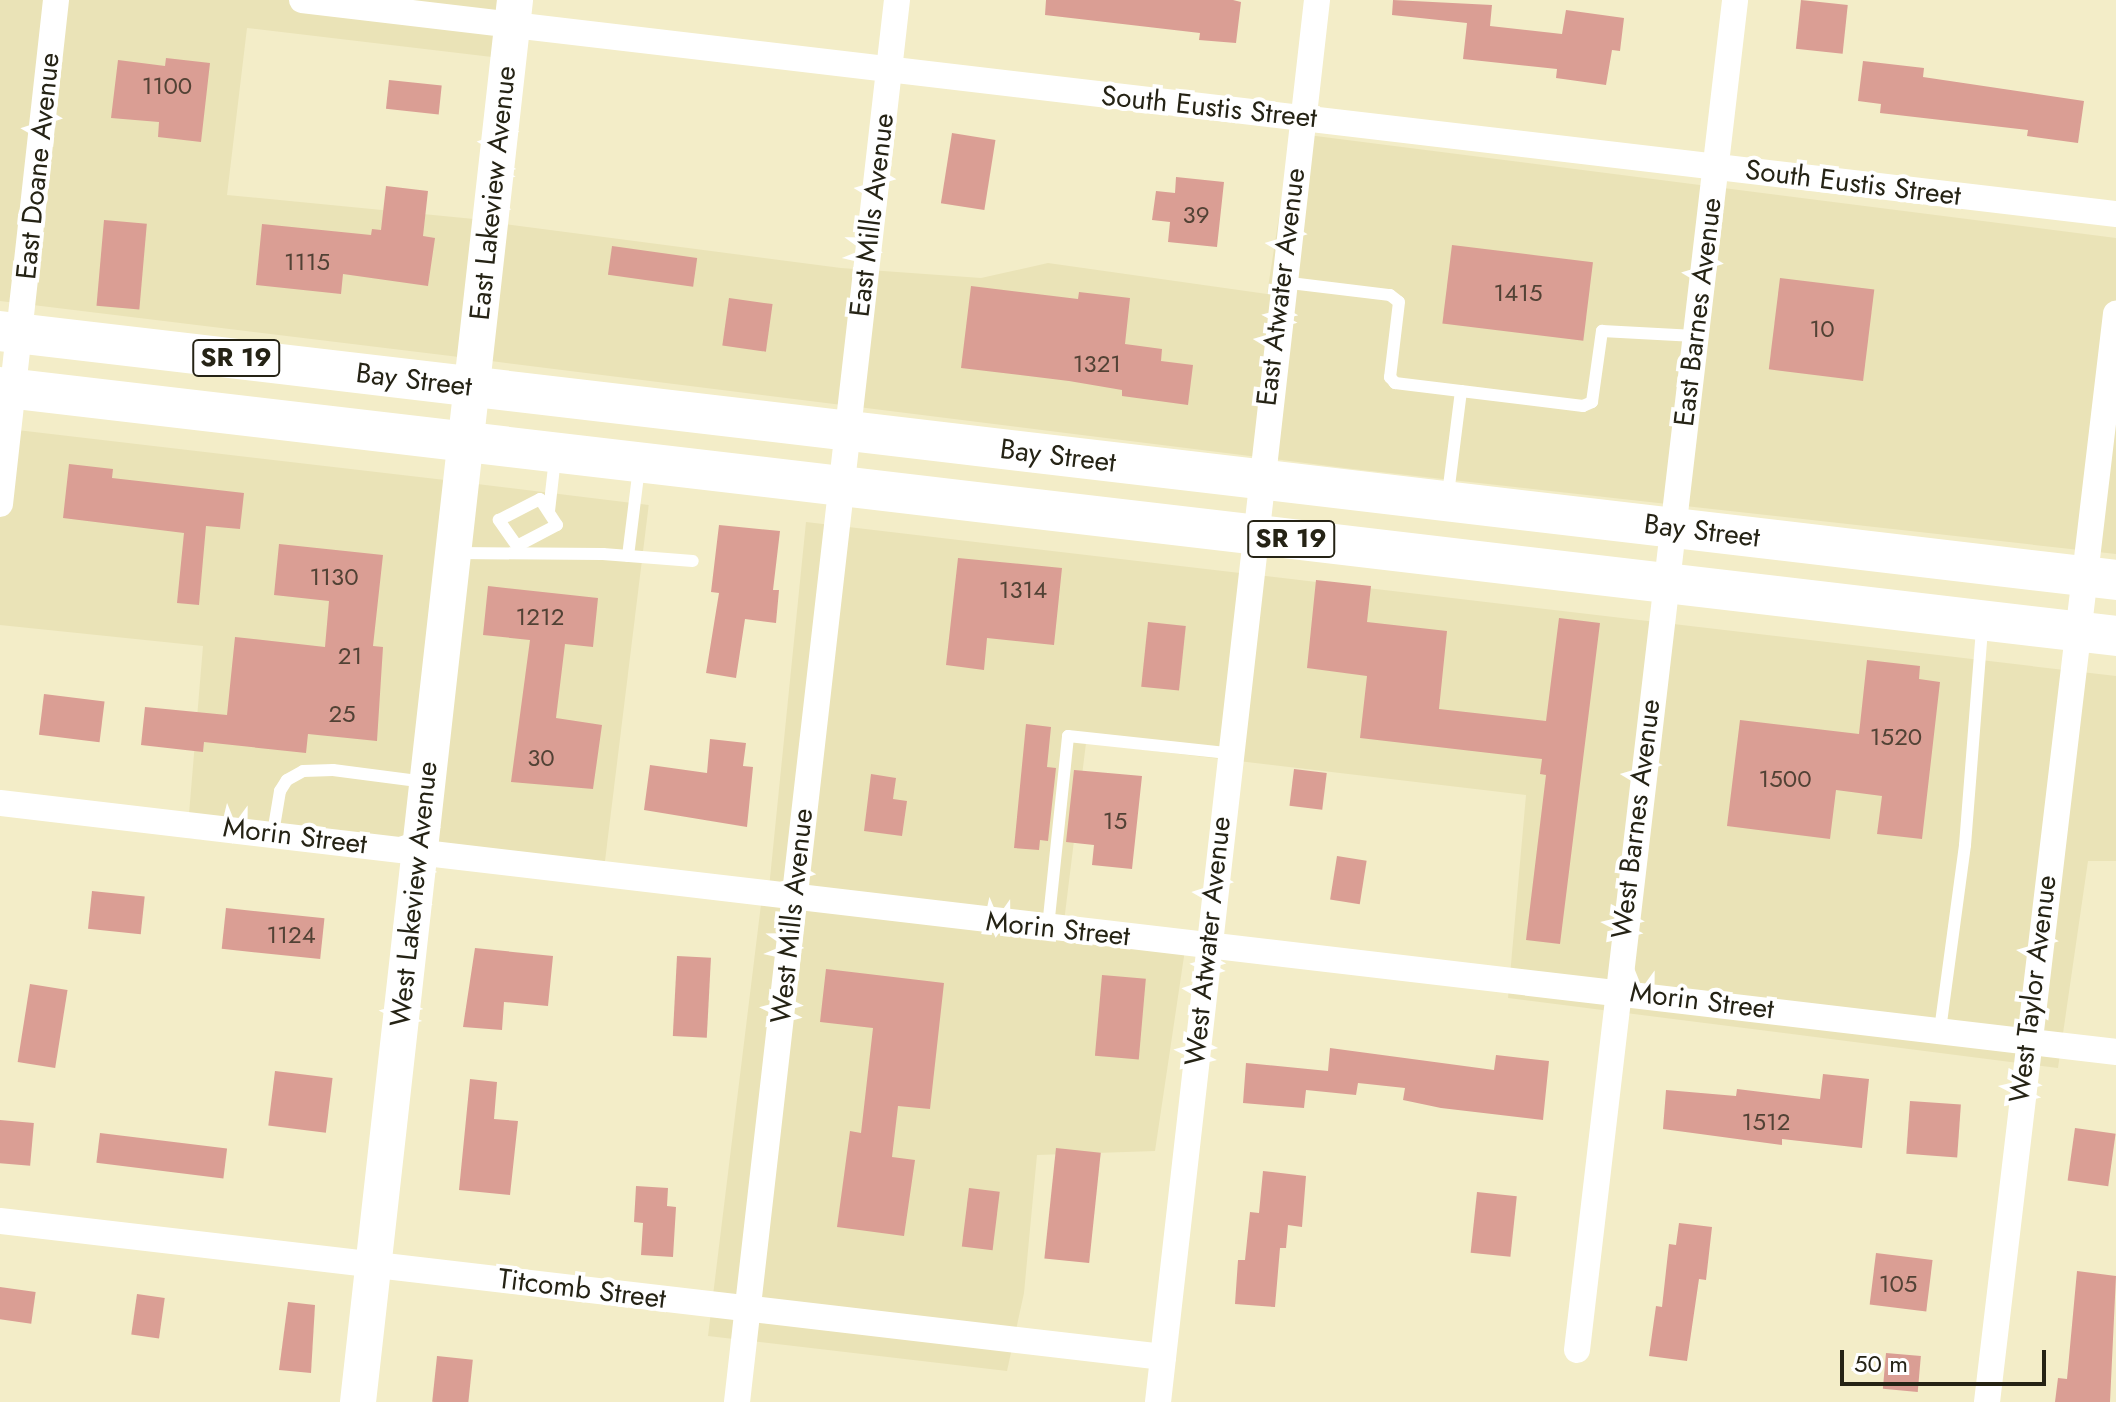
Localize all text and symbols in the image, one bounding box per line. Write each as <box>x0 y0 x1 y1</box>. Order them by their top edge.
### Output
street label: East Doane Avenue <box>9 51 67 281</box>
street label: East Lakeview Avenue <box>463 64 523 322</box>
house number: 1100 <box>142 72 192 100</box>
street label: South Eustis Street <box>1099 79 1319 135</box>
street label: East Mills Avenue <box>843 111 901 319</box>
street label: South Eustis Street <box>1743 153 1963 213</box>
street label: East Atwater Avenue <box>1250 166 1312 408</box>
street label: East Barnes Avenue <box>1667 196 1729 428</box>
house number: 39 <box>1183 201 1209 229</box>
house number: 1115 <box>284 248 330 276</box>
house number: 1415 <box>1493 279 1543 307</box>
house number: 10 <box>1809 315 1835 343</box>
road number: SR 19 <box>192 336 280 380</box>
house number: 1321 <box>1073 350 1121 378</box>
street label: Bay Street <box>354 356 474 404</box>
street label: Bay Street <box>998 432 1118 480</box>
street label: Bay Street <box>1642 507 1762 555</box>
road number: SR 19 <box>1247 517 1335 561</box>
house number: 1130 <box>309 563 359 591</box>
house number: 1314 <box>999 576 1047 604</box>
house number: 1212 <box>516 603 564 631</box>
house number: 21 <box>338 642 362 670</box>
street label: West Barnes Avenue <box>1605 697 1667 941</box>
house number: 25 <box>328 700 356 728</box>
house number: 1520 <box>1870 723 1922 751</box>
house number: 30 <box>527 744 555 772</box>
street label: West Lakeview Avenue <box>383 760 445 1028</box>
house number: 1500 <box>1758 765 1812 793</box>
street label: West Mills Avenue <box>764 807 820 1025</box>
house number: 15 <box>1103 807 1127 835</box>
street label: Morin Street <box>221 811 369 861</box>
street label: West Atwater Avenue <box>1178 815 1238 1067</box>
street label: West Taylor Avenue <box>2002 873 2064 1105</box>
street label: Morin Street <box>984 905 1132 953</box>
house number: 1124 <box>266 921 316 949</box>
street label: Morin Street <box>1628 976 1776 1026</box>
house number: 1512 <box>1742 1108 1790 1136</box>
street label: Titcomb Street <box>496 1262 668 1316</box>
house number: 105 <box>1879 1270 1917 1298</box>
scale bar <box>1844 1334 2050 1384</box>
text: 50 m <box>1854 1346 1908 1381</box>

